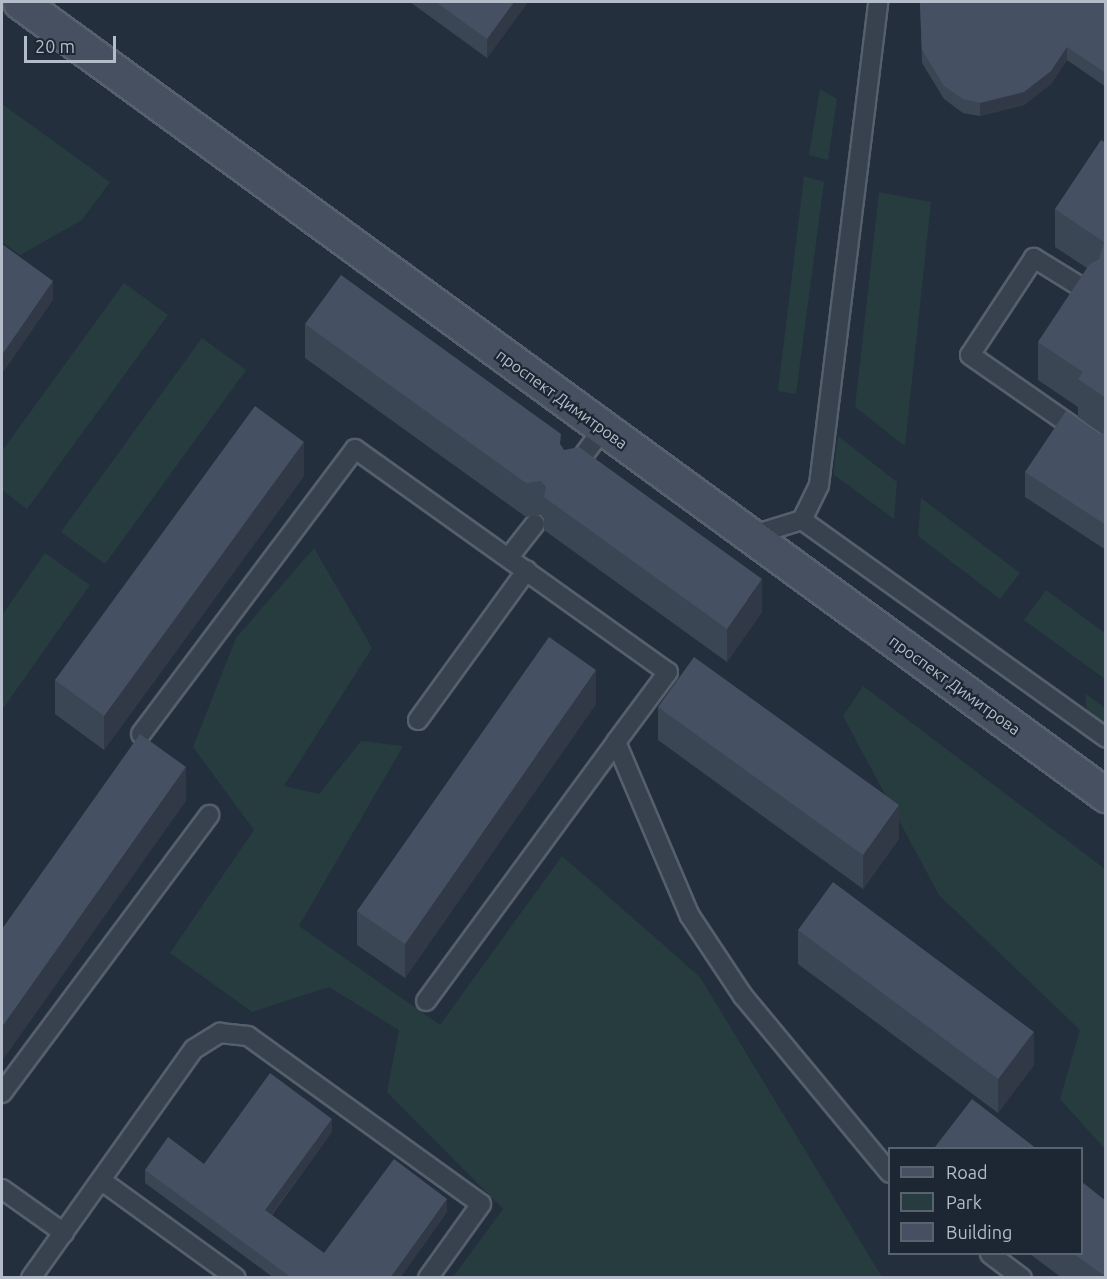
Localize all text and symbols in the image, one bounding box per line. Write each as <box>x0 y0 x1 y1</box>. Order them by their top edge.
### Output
scale bar <box>27 24 118 62</box>
text: 20 m <box>35 36 75 56</box>
street label: проспект Димитрова <box>493 345 631 453</box>
street label: проспект Димитрова <box>886 631 1024 739</box>
legend <box>888 1147 1083 1255</box>
text: Road <box>946 1162 988 1182</box>
text: Park <box>946 1192 982 1212</box>
text: Building <box>946 1222 1012 1242</box>

